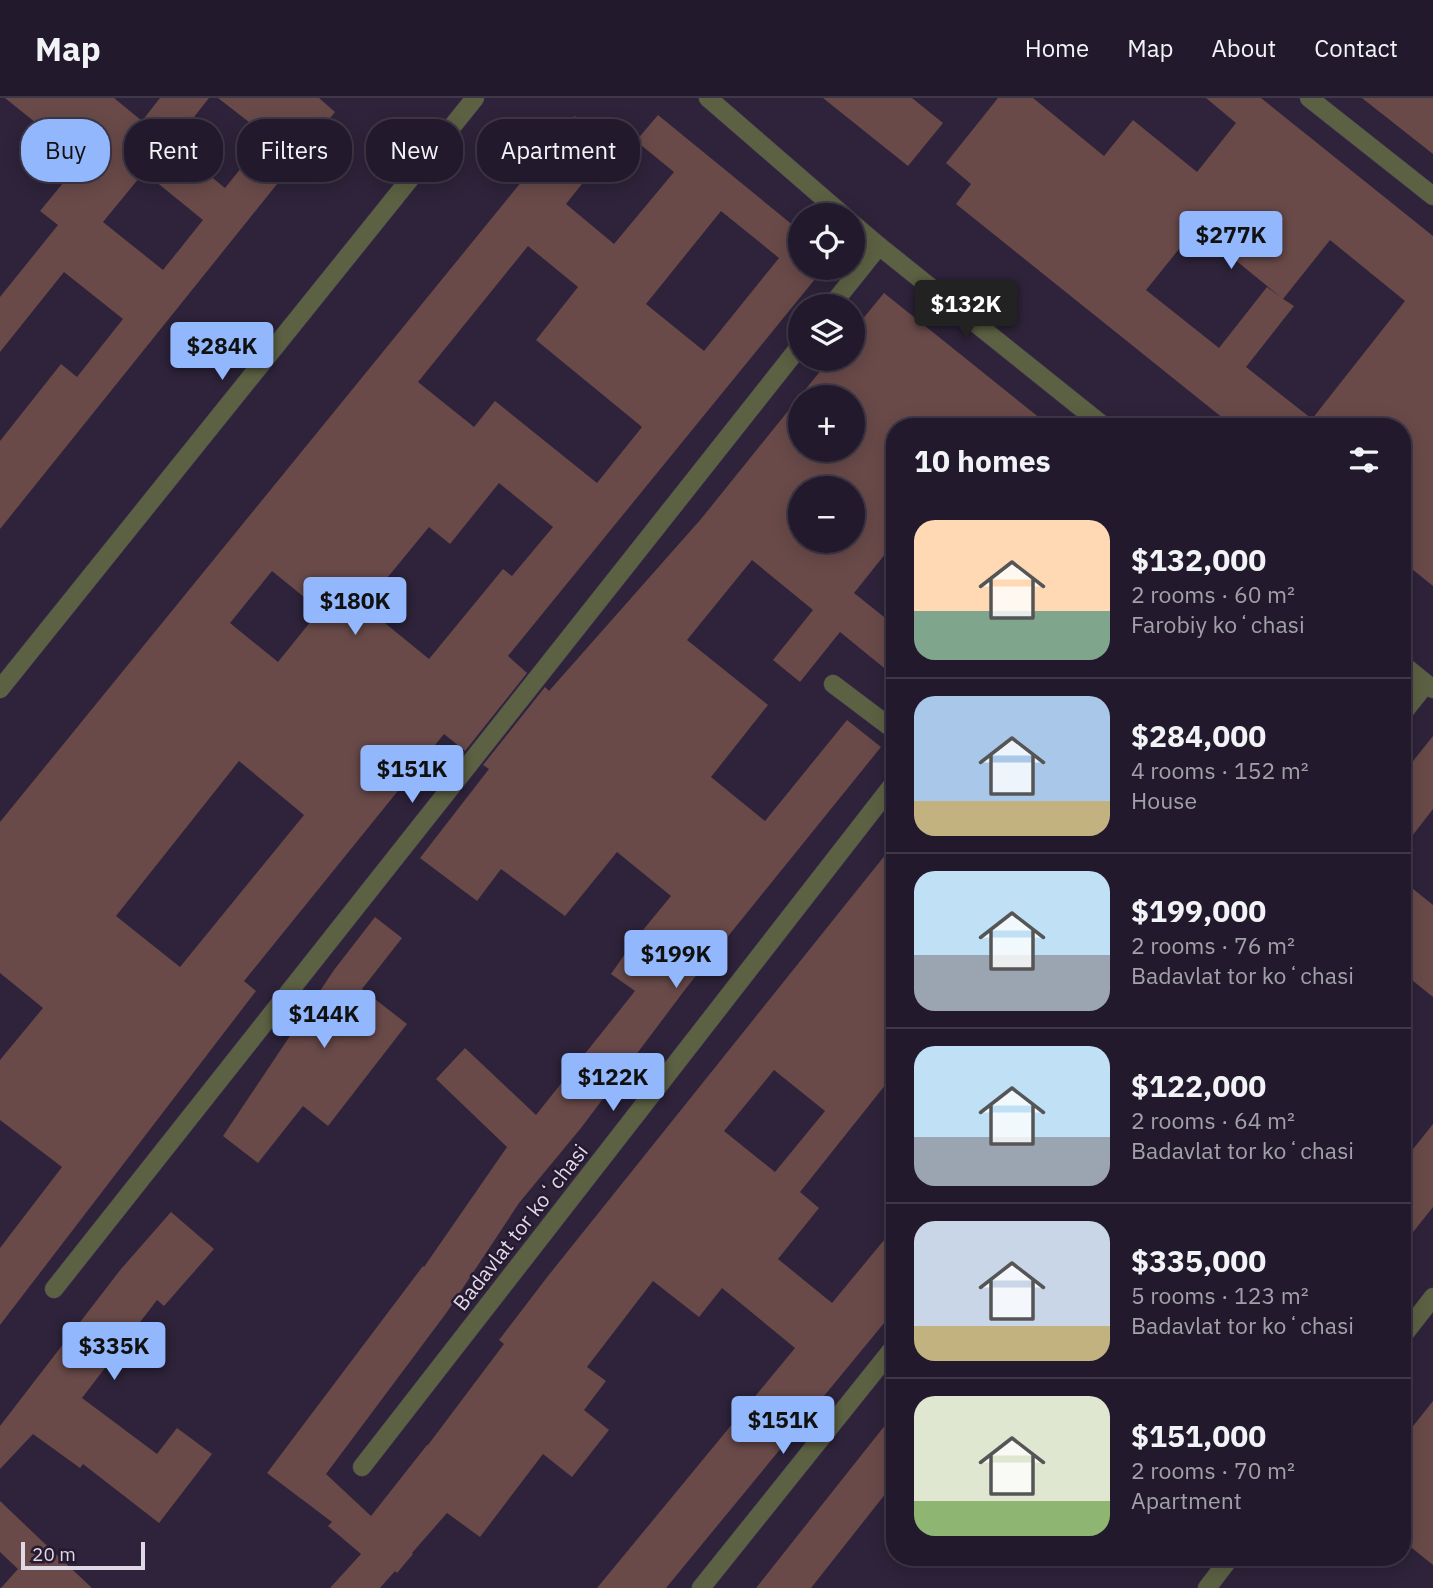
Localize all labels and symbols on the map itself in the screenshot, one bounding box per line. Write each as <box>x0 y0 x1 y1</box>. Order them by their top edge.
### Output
pin: $277K <box>1182 212 1280 271</box>
pin: $132K <box>917 280 1015 340</box>
pin: $284K <box>173 322 271 382</box>
pin: $180K <box>306 578 404 637</box>
pin: $151K <box>363 746 461 805</box>
pin: $199K <box>627 930 725 990</box>
pin: $144K <box>275 990 373 1050</box>
pin: $122K <box>564 1054 662 1113</box>
street label: Badavlat tor koʻchasi <box>446 1138 594 1316</box>
pin: $335K <box>65 1322 163 1382</box>
pin: $151K <box>734 1396 832 1456</box>
scale bar <box>21 1539 145 1571</box>

